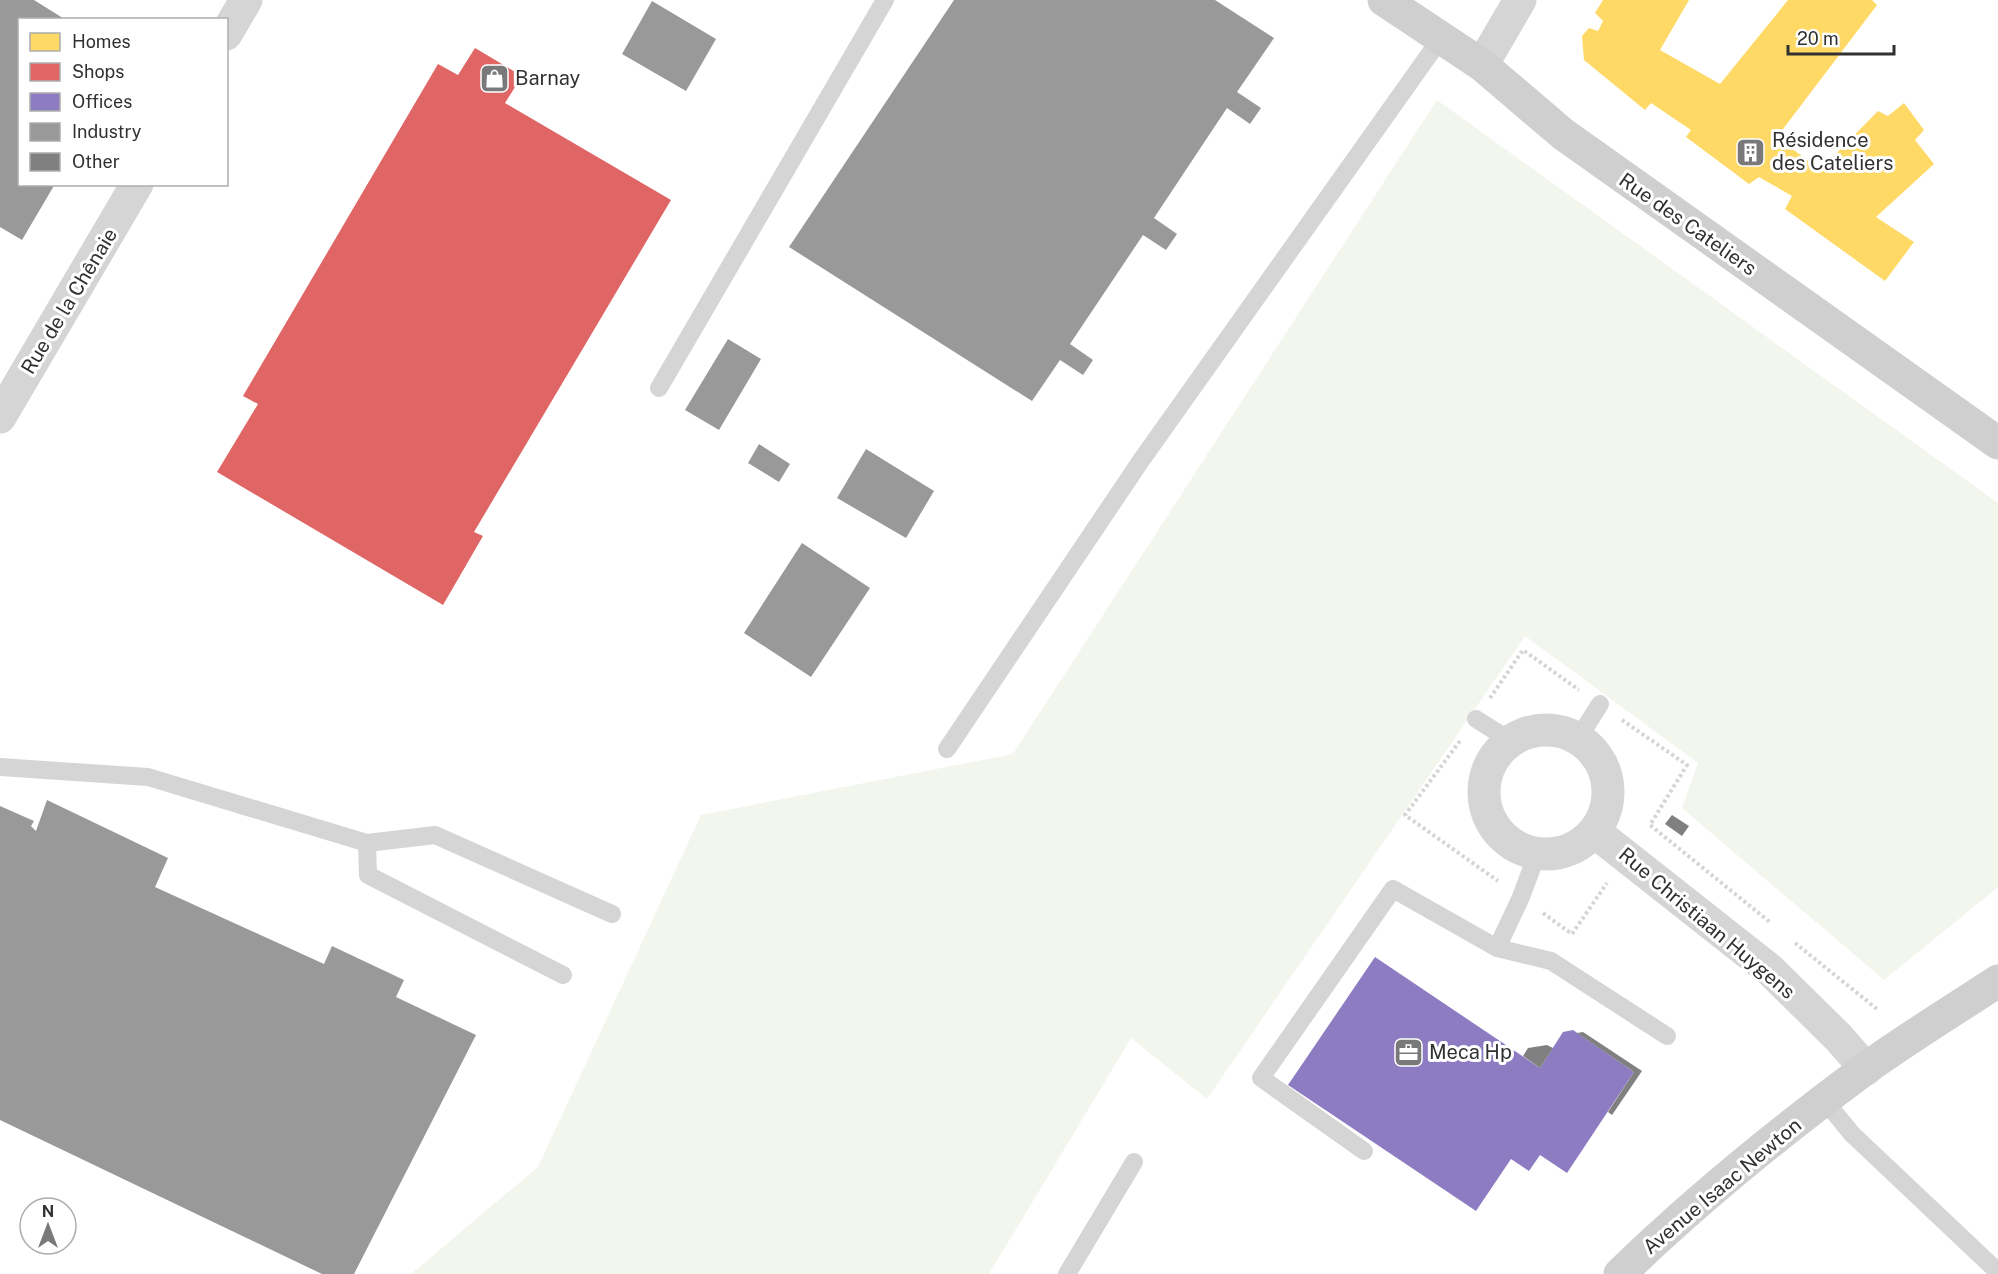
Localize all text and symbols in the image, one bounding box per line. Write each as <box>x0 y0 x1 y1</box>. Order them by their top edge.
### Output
legend <box>18 18 228 186</box>
scale bar <box>1788 18 1894 56</box>
text: 20 m <box>1797 28 1839 49</box>
text: Homes <box>72 31 131 52</box>
text: Shops <box>72 61 124 82</box>
shop icon: Barnay <box>478 62 510 94</box>
place label: Barnay <box>515 66 581 90</box>
text: Offices <box>72 91 132 112</box>
text: Industry <box>72 121 142 142</box>
place label: Résidence des Cateliers <box>1772 128 1893 175</box>
building icon: Résidence des Cateliers <box>1735 136 1767 168</box>
text: Other <box>72 151 120 172</box>
street label: Rue des Cateliers <box>1615 168 1761 280</box>
street label: Rue de la Chênaie <box>16 224 122 378</box>
street label: Rue Christiaan Huygens <box>1614 842 1800 1004</box>
office icon: Meca Hp <box>1392 1036 1424 1068</box>
place label: Meca Hp <box>1429 1040 1512 1064</box>
street label: Avenue Isaac Newton <box>1638 1113 1806 1259</box>
north arrow <box>18 1196 78 1256</box>
text: N <box>42 1202 54 1221</box>

